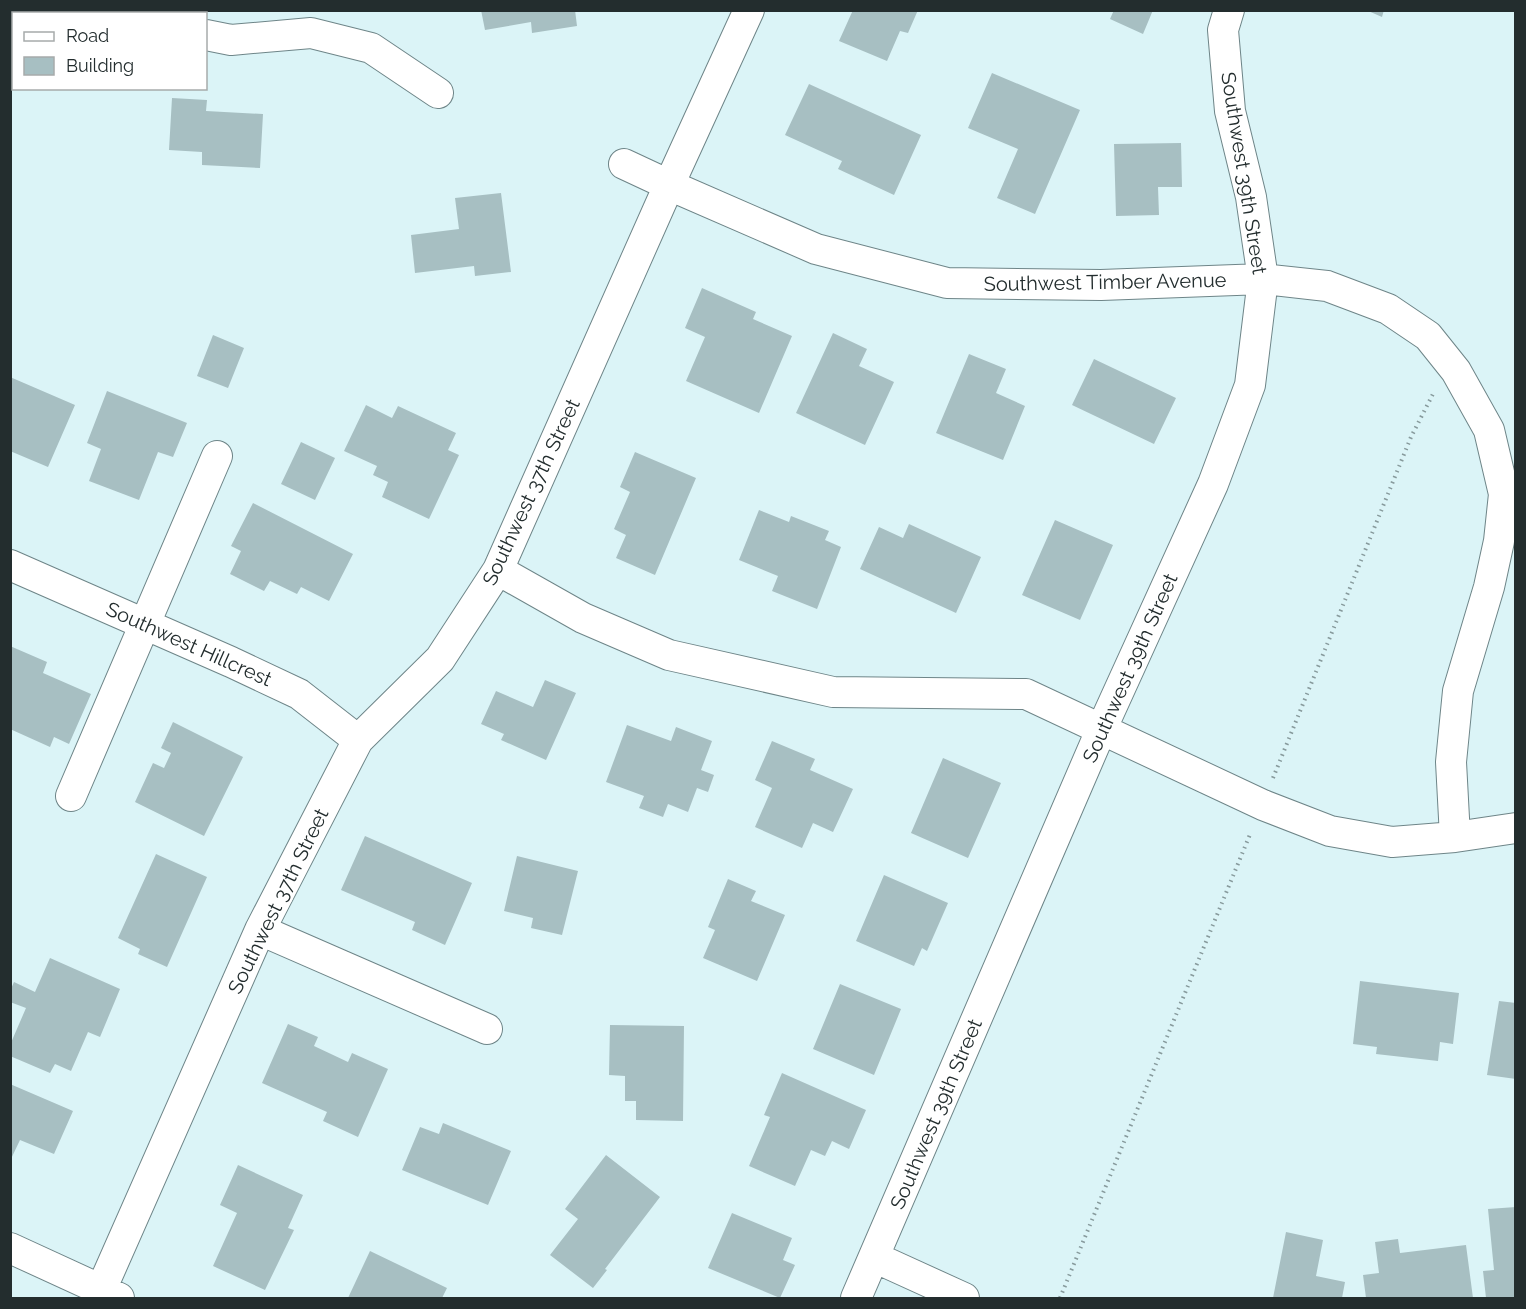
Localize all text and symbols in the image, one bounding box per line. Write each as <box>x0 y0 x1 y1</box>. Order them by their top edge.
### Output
legend <box>12 12 207 90</box>
text: Road <box>66 25 109 46</box>
text: Building <box>66 55 134 76</box>
street label: Southwest 39th Street <box>1216 70 1272 276</box>
street label: Southwest Timber Avenue <box>983 268 1227 296</box>
street label: Southwest 37th Street <box>477 395 585 589</box>
street label: Southwest 39th Street <box>1077 569 1183 766</box>
street label: Southwest Hillcrest <box>102 597 276 691</box>
street label: Southwest 37th Street <box>223 804 333 998</box>
street label: Southwest 39th Street <box>885 1015 987 1213</box>

